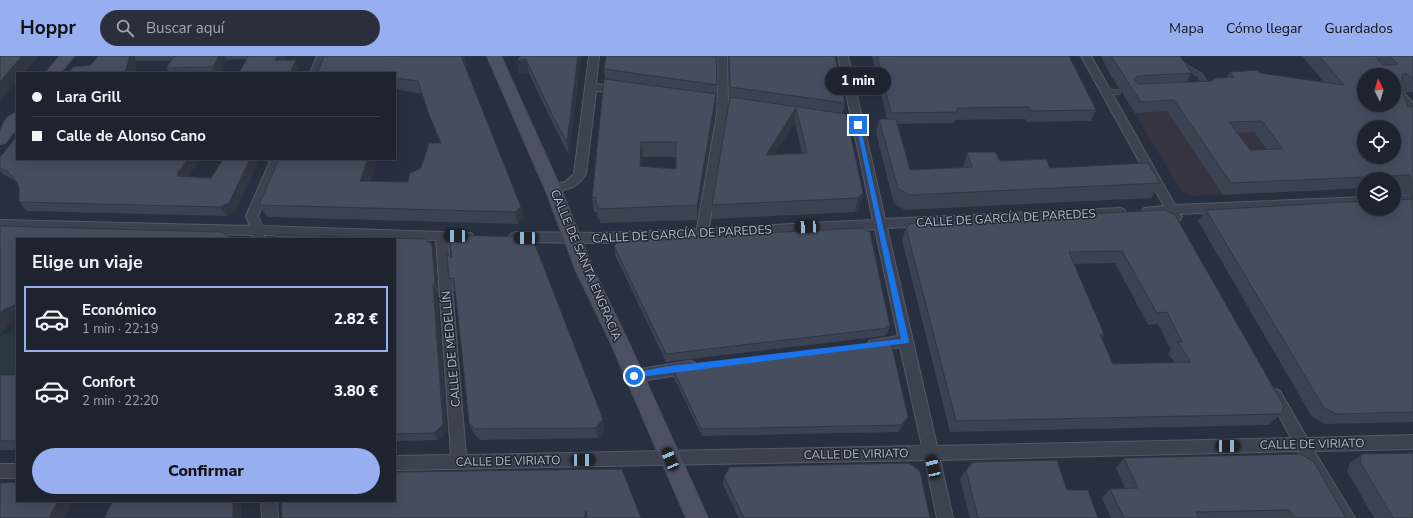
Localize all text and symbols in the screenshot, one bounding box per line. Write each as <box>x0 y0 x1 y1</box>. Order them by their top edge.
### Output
search box <box>100 10 380 46</box>
text: Hoppr <box>20 15 76 41</box>
icon: search <box>114 17 136 39</box>
text: Buscar aquí <box>146 18 224 38</box>
text: Mapa <box>1169 19 1204 38</box>
text: Cómo llegar <box>1226 19 1302 38</box>
text: Guardados <box>1324 19 1393 38</box>
callout: 1 min <box>825 67 891 95</box>
north arrow <box>1357 68 1401 112</box>
map controls <box>1357 68 1401 216</box>
text: 1 min <box>841 72 875 90</box>
text: Lara Grill <box>56 87 121 107</box>
route end <box>849 116 867 134</box>
button: locate <box>1357 120 1401 164</box>
text: Calle de Alonso Cano <box>56 126 206 146</box>
button: layers <box>1357 172 1401 216</box>
street label: CALLE DE SANTA ENGRACIA <box>547 187 625 343</box>
street label: CALLE DE GARCÍA DE PAREDES <box>916 205 1096 231</box>
car <box>795 220 819 234</box>
street label: CALLE DE GARCÍA DE PAREDES <box>592 221 772 247</box>
car <box>444 230 468 242</box>
car <box>514 232 538 244</box>
text: Elige un viaje <box>32 250 143 274</box>
street label: CALLE DE MEDELLÍN <box>438 290 464 408</box>
text: Económico <box>82 300 156 320</box>
icon: car <box>34 301 70 337</box>
text: 2.82 € <box>334 309 378 329</box>
text: 1 min · 22:19 <box>82 320 158 338</box>
route start <box>625 367 643 385</box>
text: Confort <box>82 372 135 392</box>
icon: car <box>34 373 70 409</box>
text: 3.80 € <box>334 381 378 401</box>
text: 2 min · 22:20 <box>82 392 158 410</box>
street label: CALLE DE VIRIATO <box>1259 435 1365 453</box>
car <box>1216 440 1240 452</box>
street label: CALLE DE VIRIATO <box>803 445 909 463</box>
car <box>660 446 680 472</box>
button: Confirmar <box>32 448 380 494</box>
street label: CALLE DE VIRIATO <box>455 452 561 470</box>
car <box>571 454 595 466</box>
car <box>924 454 942 480</box>

